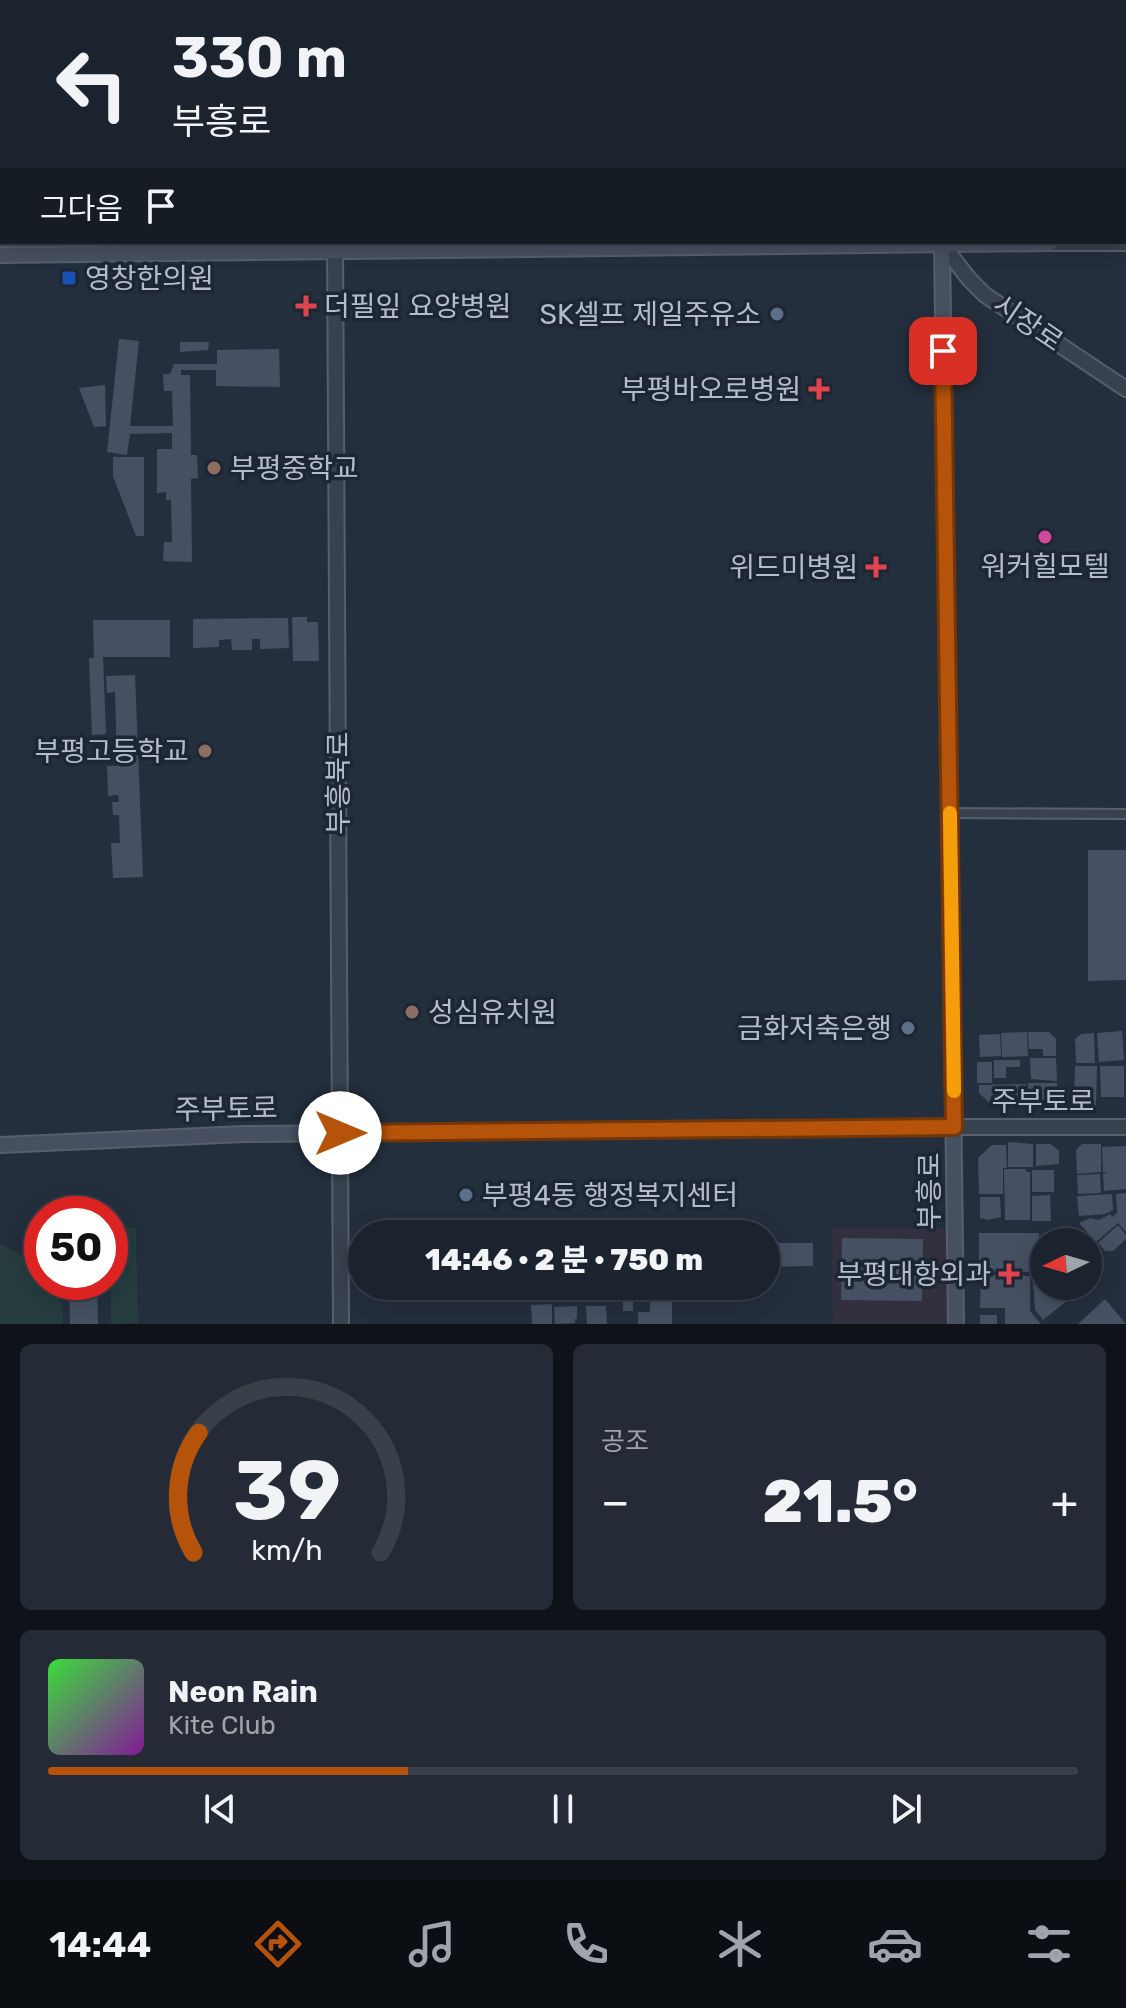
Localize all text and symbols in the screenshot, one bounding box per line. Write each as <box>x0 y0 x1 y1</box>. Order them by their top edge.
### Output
text: 330 m <box>172 25 347 91</box>
icon: left <box>40 32 144 136</box>
text: 부흥로 <box>172 100 271 143</box>
icon: arrive <box>139 184 183 228</box>
text: 그다음 <box>40 191 123 227</box>
place label: 영창한의원 <box>85 262 214 295</box>
marker: 영창한의원 <box>60 269 78 287</box>
street label: 시장로 <box>987 288 1069 358</box>
place label: 더필잎 요양병원 <box>324 290 511 323</box>
marker: 더필잎 요양병원 <box>295 295 317 317</box>
place label: SK셀프 제일주유소 <box>540 298 761 331</box>
marker: SK셀프 제일주유소 <box>768 305 786 323</box>
pin <box>909 317 977 385</box>
icon: arrive <box>921 329 965 373</box>
place label: 부평바오로병원 <box>621 373 801 406</box>
marker: 부평바오로병원 <box>808 378 830 400</box>
place label: 부평중학교 <box>230 452 359 485</box>
marker: 부평중학교 <box>205 459 223 477</box>
marker: 워커힐모텔 <box>1036 528 1054 546</box>
place label: 워커힐모텔 <box>981 550 1109 583</box>
place label: 위드미병원 <box>729 551 858 584</box>
marker: 위드미병원 <box>865 556 887 578</box>
street label: 부흥북로 <box>322 731 355 835</box>
place label: 부평고등학교 <box>34 735 189 768</box>
marker: 부평고등학교 <box>196 742 214 760</box>
place label: 성심유치원 <box>428 996 557 1029</box>
marker: 성심유치원 <box>403 1003 421 1021</box>
place label: 금화저축은행 <box>737 1012 892 1045</box>
marker: 금화저축은행 <box>899 1019 917 1037</box>
street label: 주부토로 <box>991 1085 1095 1118</box>
position arrow <box>298 1091 382 1175</box>
street label: 주부토로 <box>174 1092 278 1126</box>
street label: 부흥로 <box>913 1152 946 1230</box>
place label: 부평4동 행정복지센터 <box>482 1179 738 1212</box>
marker: 부평4동 행정복지센터 <box>457 1186 475 1204</box>
speed limit sign: 50 <box>24 1196 128 1300</box>
north arrow <box>1030 1228 1102 1300</box>
map controls <box>1030 1228 1102 1300</box>
text: 14:46 · 2 분 · 750 m <box>425 1242 703 1278</box>
place label: 부평대항외과 <box>836 1258 991 1291</box>
marker: 부평대항외과 <box>998 1263 1020 1285</box>
text: 공조 <box>601 1426 649 1457</box>
text: 39 <box>232 1441 341 1540</box>
text: 21.5° <box>762 1466 918 1537</box>
text: − <box>601 1476 630 1528</box>
text: + <box>1051 1476 1078 1528</box>
text: km/h <box>251 1533 322 1567</box>
text: Neon Rain <box>168 1674 318 1710</box>
text: Kite Club <box>168 1710 276 1741</box>
icon: previous <box>198 1787 242 1831</box>
icon: pause <box>541 1787 585 1831</box>
icon: next <box>884 1787 928 1831</box>
icon: directions <box>250 1916 306 1972</box>
icon: music <box>404 1916 460 1972</box>
icon: phone <box>558 1916 614 1972</box>
icon: climate <box>712 1916 768 1972</box>
icon: car <box>867 1916 923 1972</box>
icon: filters <box>1021 1916 1077 1972</box>
text: 14:44 <box>49 1923 151 1966</box>

